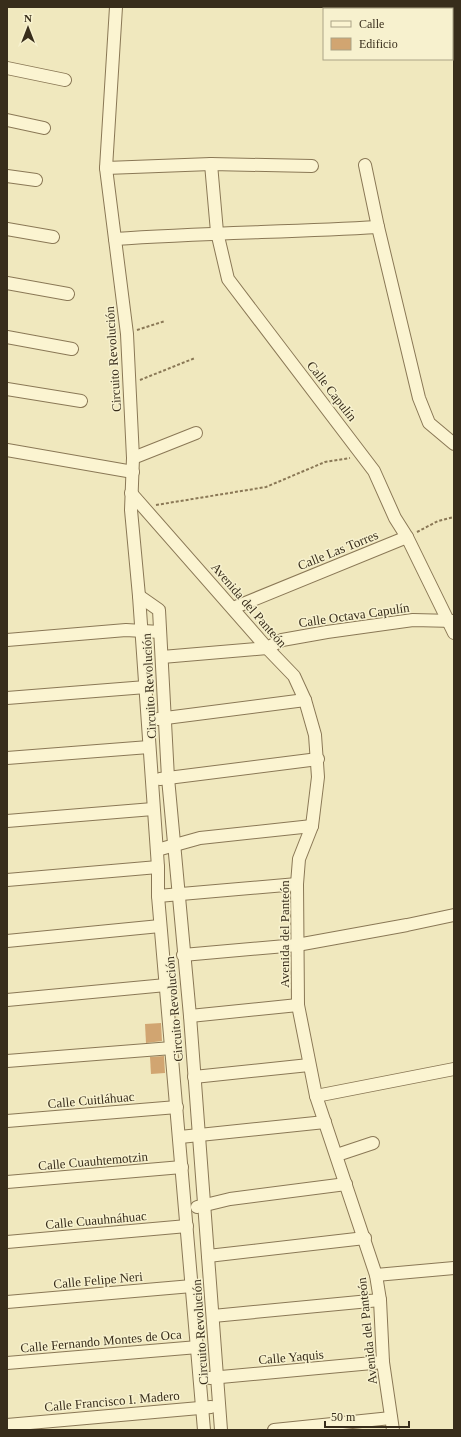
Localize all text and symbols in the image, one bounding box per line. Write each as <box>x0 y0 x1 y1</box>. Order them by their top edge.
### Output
north arrow <box>8 8 48 48</box>
legend <box>323 8 453 60</box>
text: N <box>24 12 32 24</box>
text: Calle <box>359 17 384 31</box>
text: Edificio <box>359 37 398 51</box>
street label: Circuito Revolución <box>102 305 124 412</box>
street label: Calle Capulín <box>304 358 360 424</box>
street label: Calle Las Torres <box>296 527 380 573</box>
street label: Avenida del Panteón <box>208 560 290 651</box>
street label: Calle Octava Capulín <box>298 600 411 630</box>
street label: Circuito Revolución <box>139 632 159 739</box>
street label: Avenida del Panteón <box>277 880 292 988</box>
street label: Circuito Revolución <box>162 955 186 1062</box>
street label: Calle Cuitláhuac <box>47 1089 135 1111</box>
street label: Calle Cuauhtemotzin <box>37 1149 149 1173</box>
street label: Calle Cuauhnáhuac <box>45 1208 147 1232</box>
street label: Calle Felipe Neri <box>53 1269 144 1291</box>
street label: Avenida del Panteón <box>354 1276 380 1385</box>
street label: Circuito Revolución <box>189 1278 211 1385</box>
street label: Calle Fernando Montes de Oca <box>20 1326 182 1356</box>
street label: Calle Yaquis <box>258 1347 324 1367</box>
street label: Calle Francisco I. Madero <box>44 1388 180 1414</box>
scale bar <box>325 1403 409 1429</box>
text: 50 m <box>331 1410 356 1424</box>

